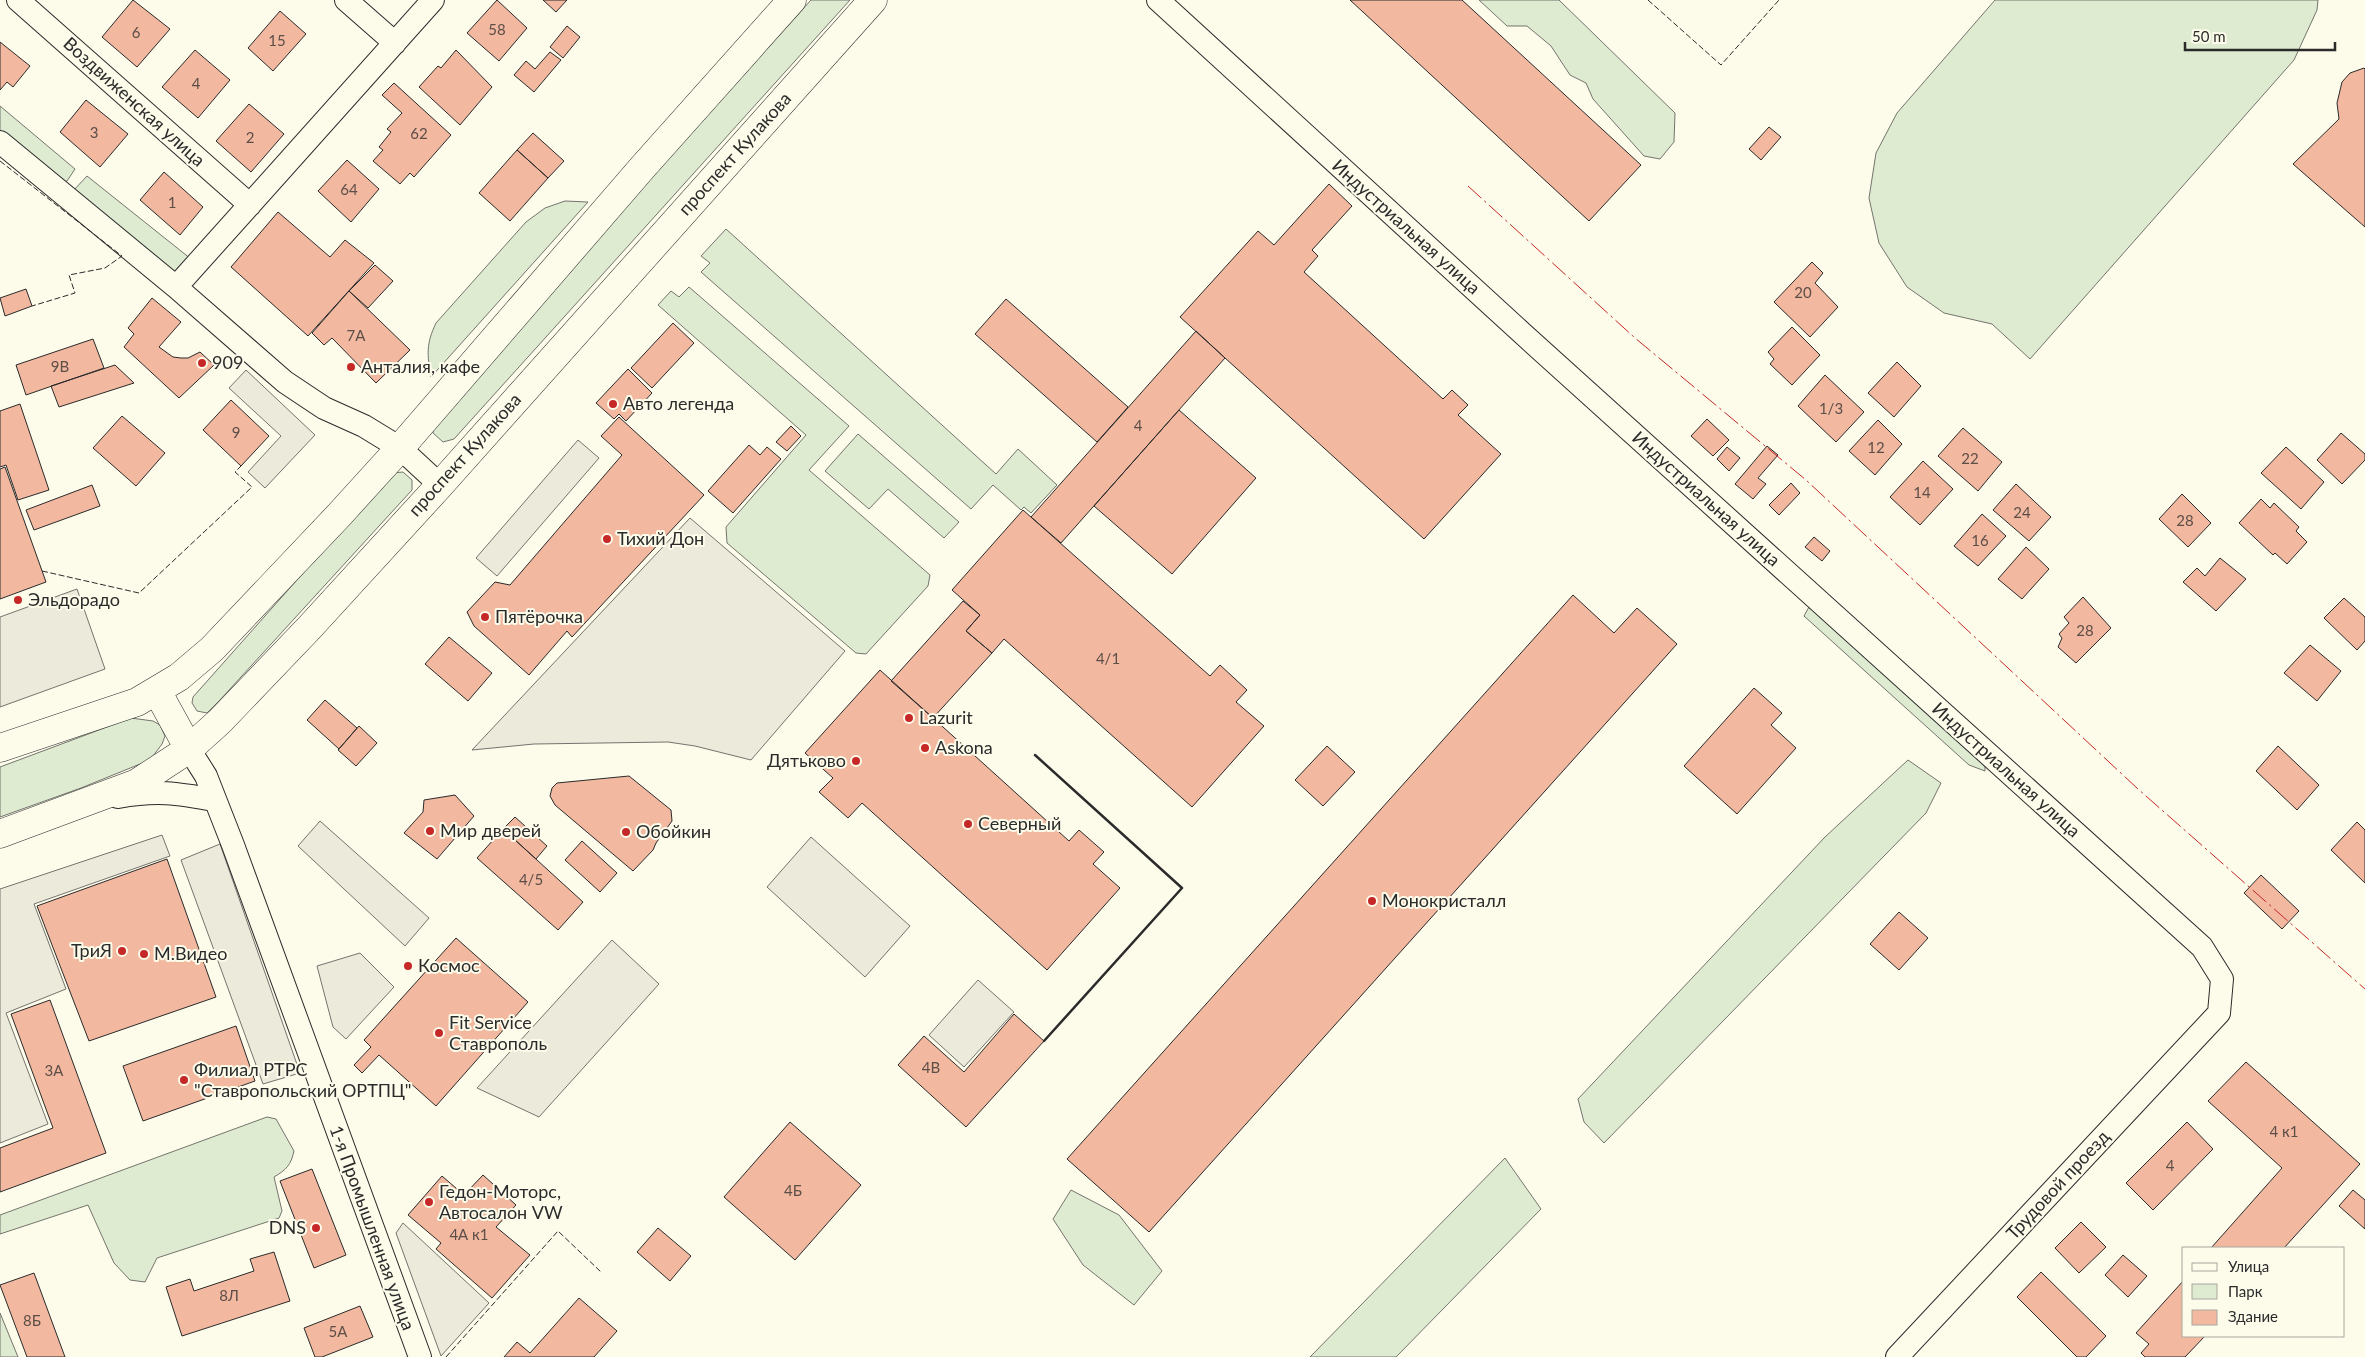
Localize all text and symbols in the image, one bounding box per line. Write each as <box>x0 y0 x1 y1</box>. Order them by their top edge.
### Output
house number: 58 <box>488 20 506 38</box>
scale bar <box>2185 20 2335 52</box>
house number: 6 <box>132 23 141 41</box>
text: 50 m <box>2192 27 2226 45</box>
house number: 15 <box>268 31 286 49</box>
street label: Воздвиженская улица <box>59 32 210 171</box>
house number: 4 <box>192 74 201 92</box>
street label: проспект Кулакова <box>673 87 795 219</box>
house number: 3 <box>90 123 98 141</box>
house number: 62 <box>410 124 428 142</box>
house number: 2 <box>246 128 254 146</box>
street label: Индустриальная улица <box>1328 154 1485 298</box>
house number: 64 <box>340 180 358 198</box>
house number: 1 <box>168 193 176 211</box>
house number: 20 <box>1794 283 1812 301</box>
house number: 7А <box>347 326 366 344</box>
place label: 909 <box>212 351 243 373</box>
place label: Анталия, кафе <box>361 355 480 377</box>
house number: 9В <box>51 357 69 375</box>
marker: 909 <box>196 357 208 369</box>
marker: Анталия, кафе <box>345 361 357 373</box>
street label: проспект Кулакова <box>403 388 525 520</box>
place label: Авто легенда <box>623 392 734 414</box>
marker: Авто легенда <box>607 398 619 410</box>
house number: 1/3 <box>1819 399 1843 417</box>
house number: 4 <box>1134 416 1143 434</box>
house number: 9 <box>232 423 240 441</box>
street label: Индустриальная улица <box>1628 426 1785 570</box>
house number: 12 <box>1867 438 1885 456</box>
house number: 22 <box>1961 449 1979 467</box>
house number: 14 <box>1913 483 1931 501</box>
house number: 24 <box>2013 503 2031 521</box>
house number: 28 <box>2176 511 2194 529</box>
place label: Тихий Дон <box>617 527 704 549</box>
house number: 16 <box>1971 531 1989 549</box>
marker: Тихий Дон <box>601 533 613 545</box>
place label: Эльдорадо <box>28 588 120 610</box>
marker: Эльдорадо <box>12 594 24 606</box>
place label: Пятёрочка <box>495 605 583 627</box>
marker: Пятёрочка <box>479 611 491 623</box>
house number: 28 <box>2076 621 2094 639</box>
house number: 4/1 <box>1096 649 1120 667</box>
street label: Индустриальная улица <box>1928 697 2085 841</box>
place label: Lazurit <box>919 706 973 728</box>
marker: Lazurit <box>903 712 915 724</box>
place label: Askona <box>935 736 993 758</box>
marker: Askona <box>919 742 931 754</box>
place label: Дятьково <box>767 749 846 771</box>
marker: Дятьково <box>850 755 862 767</box>
place label: Северный <box>978 812 1061 834</box>
marker: Северный <box>962 818 974 830</box>
place label: Мир дверей <box>440 819 541 841</box>
place label: Обойкин <box>636 820 711 842</box>
marker: Мир дверей <box>424 825 436 837</box>
marker: Обойкин <box>620 826 632 838</box>
house number: 4/5 <box>519 870 543 888</box>
place label: Монокристалл <box>1382 889 1506 911</box>
marker: Монокристалл <box>1366 895 1378 907</box>
place label: ТриЯ <box>71 939 112 961</box>
place label: М.Видео <box>154 942 227 964</box>
marker: ТриЯ <box>116 945 128 957</box>
marker: М.Видео <box>138 948 150 960</box>
place label: Космос <box>418 954 480 976</box>
marker: Космос <box>402 960 414 972</box>
place label: Fit Service Ставрополь <box>449 1011 547 1054</box>
marker: Fit Service Ставрополь <box>433 1027 445 1039</box>
place label: Филиал РТРС "Ставропольский ОРТПЦ" <box>194 1058 411 1101</box>
house number: 4В <box>922 1058 940 1076</box>
house number: 3А <box>45 1061 64 1079</box>
marker: Филиал РТРС "Ставропольский ОРТПЦ" <box>178 1074 190 1086</box>
street label: 1-я Промышленная улица <box>326 1122 420 1333</box>
house number: 4 к1 <box>2269 1122 2299 1140</box>
street label: Трудовой проезд <box>2001 1125 2113 1243</box>
house number: 4 <box>2166 1156 2175 1174</box>
place label: Гедон-Моторс, Автосалон VW <box>439 1180 563 1223</box>
house number: 4Б <box>784 1181 802 1199</box>
marker: Гедон-Моторс, Автосалон VW <box>423 1196 435 1208</box>
place label: DNS <box>269 1216 306 1238</box>
marker: DNS <box>310 1222 322 1234</box>
house number: 4А к1 <box>449 1225 489 1243</box>
legend <box>2182 1247 2345 1337</box>
text: Улица <box>2228 1257 2269 1275</box>
text: Парк <box>2228 1282 2263 1300</box>
house number: 8Л <box>219 1286 239 1304</box>
text: Здание <box>2228 1307 2278 1325</box>
house number: 8Б <box>23 1311 41 1329</box>
house number: 5А <box>329 1322 348 1340</box>

